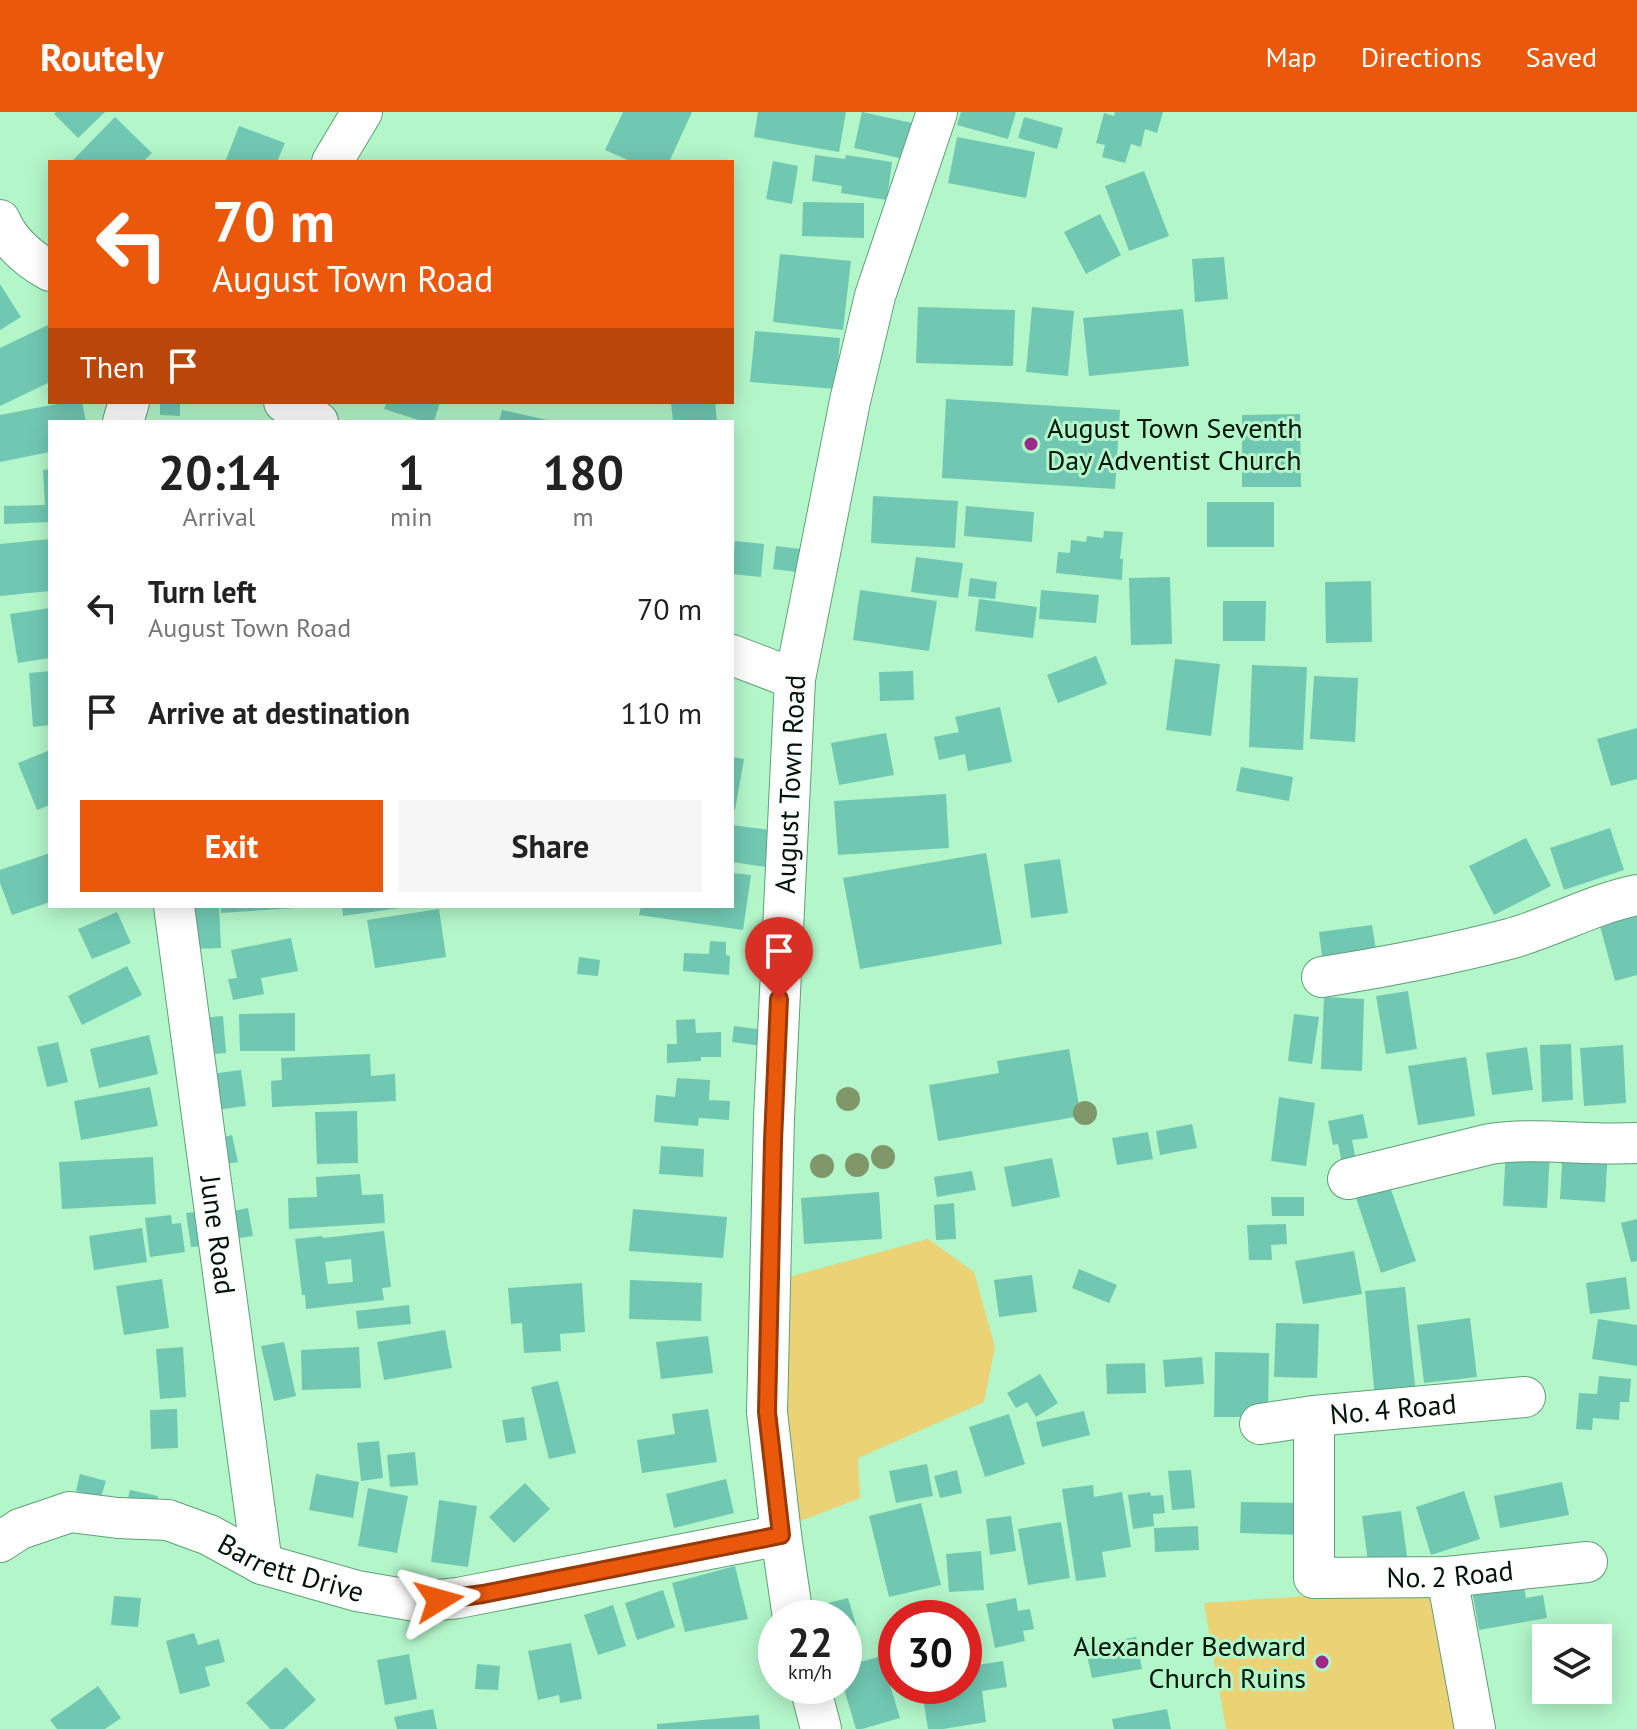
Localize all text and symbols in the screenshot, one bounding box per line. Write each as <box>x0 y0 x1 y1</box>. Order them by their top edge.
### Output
text: Routely <box>40 32 164 81</box>
text: Map <box>1266 38 1317 75</box>
text: Directions <box>1361 38 1482 75</box>
text: Saved <box>1526 38 1597 75</box>
text: 70 m <box>212 185 335 257</box>
icon: left <box>80 192 184 296</box>
text: August Town Road <box>212 255 493 302</box>
icon: arrive <box>161 344 205 388</box>
text: Then <box>80 347 145 386</box>
place label: August Town Seventh Day Adventist Church <box>1047 409 1303 478</box>
marker: August Town Seventh Day Adventist Church <box>1022 435 1040 453</box>
text: 20:14 <box>158 441 280 503</box>
text: 1 <box>397 441 425 503</box>
text: 180 <box>542 441 624 503</box>
text: Arrival <box>183 500 255 533</box>
text: min <box>390 500 432 533</box>
text: m <box>573 500 594 533</box>
text: Turn left <box>148 572 256 611</box>
icon: left <box>80 586 124 630</box>
text: 70 m <box>637 589 702 628</box>
text: August Town Road <box>148 611 351 644</box>
street label: August Town Road <box>766 674 813 894</box>
icon: arrive <box>80 690 124 734</box>
text: Arrive at destination <box>148 693 410 732</box>
text: 110 m <box>621 693 702 732</box>
button: Exit <box>80 800 383 892</box>
button: Share <box>399 800 702 892</box>
pin <box>745 917 813 999</box>
icon: arrive <box>757 929 801 973</box>
street label: June Road <box>192 1172 245 1297</box>
street label: No. 4 Road <box>1328 1384 1458 1432</box>
street label: Barrett Drive <box>212 1525 368 1610</box>
street label: No. 2 Road <box>1386 1551 1515 1595</box>
position arrow <box>397 1558 481 1642</box>
speed limit sign: 30 <box>878 1600 982 1704</box>
text: 22 <box>787 1616 833 1668</box>
map controls <box>1532 1624 1612 1704</box>
button: layers <box>1532 1624 1612 1704</box>
place label: Alexander Bedward Church Ruins <box>1073 1627 1306 1696</box>
marker: Alexander Bedward Church Ruins <box>1313 1653 1331 1671</box>
text: km/h <box>788 1659 832 1685</box>

